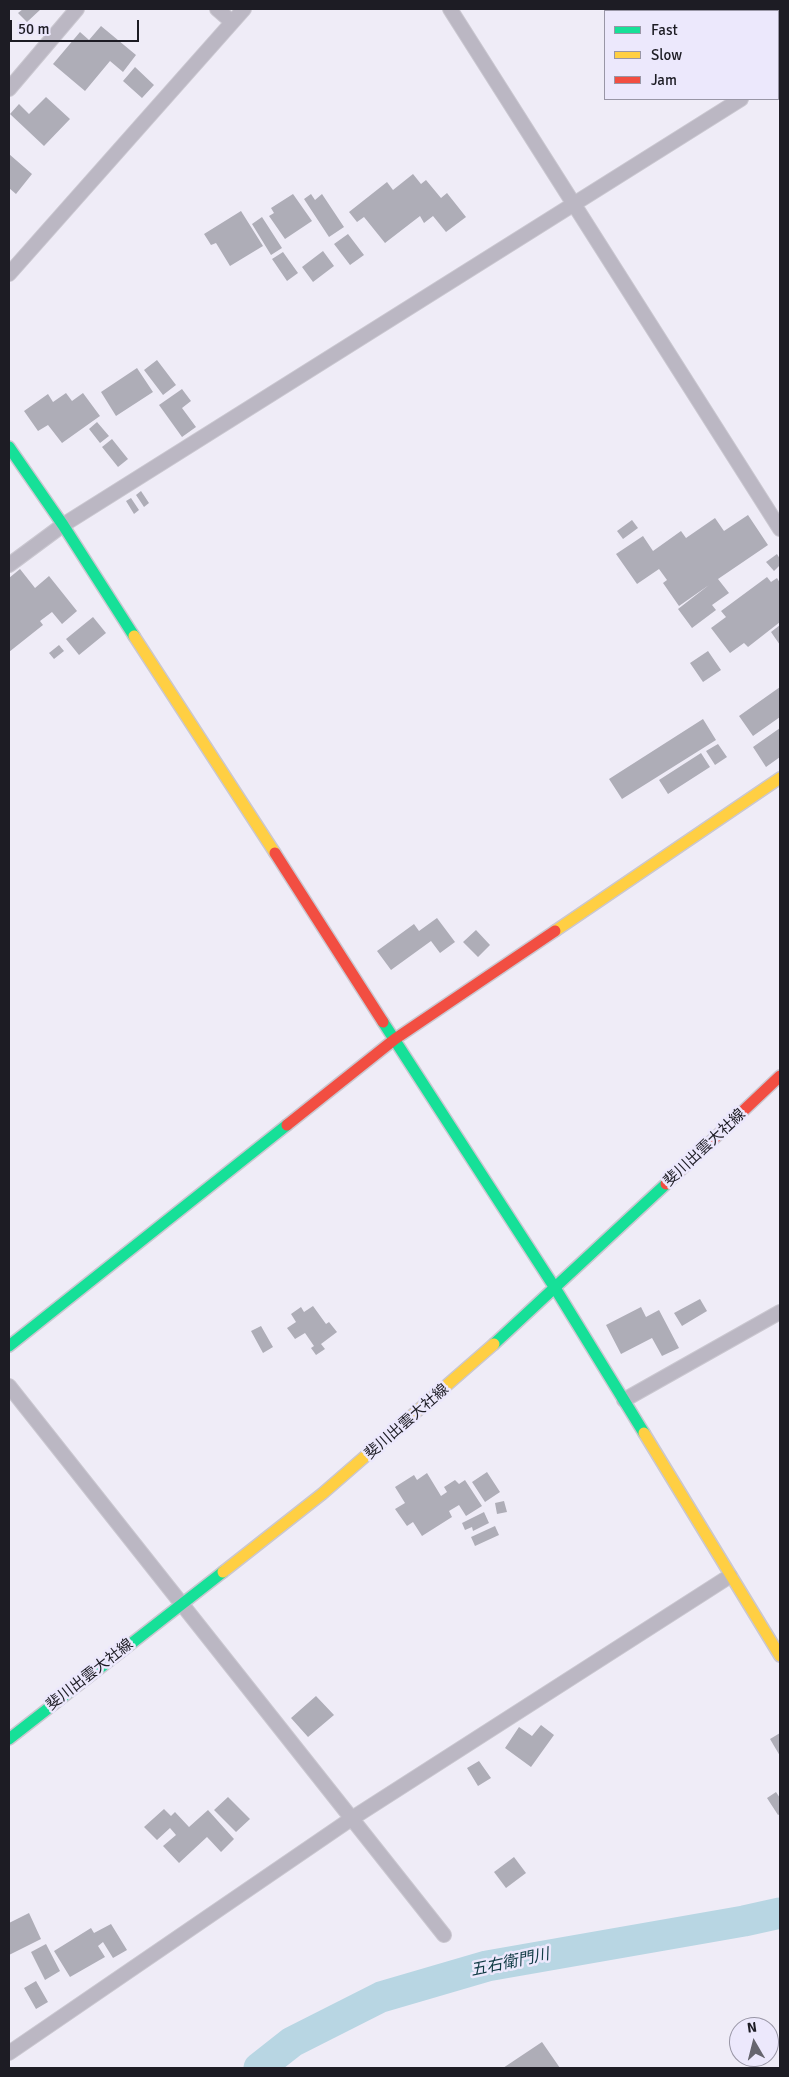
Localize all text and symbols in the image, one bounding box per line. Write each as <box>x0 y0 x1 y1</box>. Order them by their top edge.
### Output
scale bar <box>12 10 141 42</box>
legend <box>604 10 779 100</box>
text: 50 m <box>18 20 49 38</box>
text: Fast <box>651 21 678 39</box>
text: Slow <box>651 46 682 64</box>
text: Jam <box>651 71 677 89</box>
street label: 斐川出雲大社線 <box>660 1106 750 1190</box>
street label: 斐川出雲大社線 <box>361 1381 453 1463</box>
street label: 斐川出雲大社線 <box>43 1636 137 1714</box>
water label: 五右衛門川 <box>469 1945 551 1981</box>
north arrow <box>729 2017 779 2067</box>
text: N <box>746 2019 758 2037</box>

